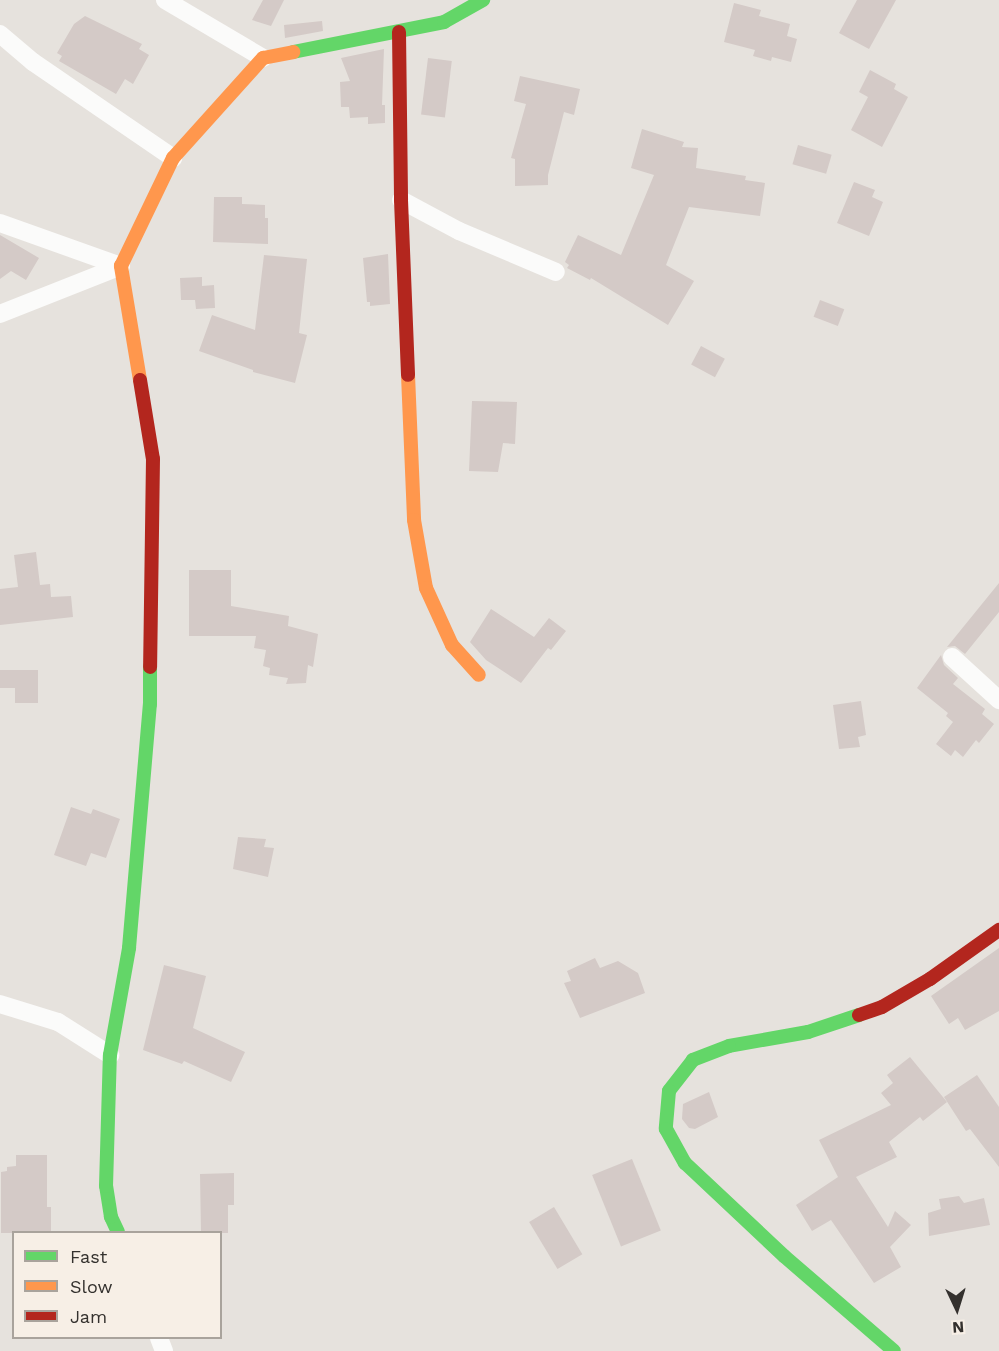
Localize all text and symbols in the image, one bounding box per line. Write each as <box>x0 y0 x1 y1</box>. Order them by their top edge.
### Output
legend <box>12 1231 222 1339</box>
text: Fast <box>70 1246 107 1267</box>
text: Slow <box>70 1276 113 1297</box>
north arrow <box>927 1279 987 1339</box>
text: Jam <box>70 1306 107 1327</box>
text: N <box>952 1318 965 1337</box>

